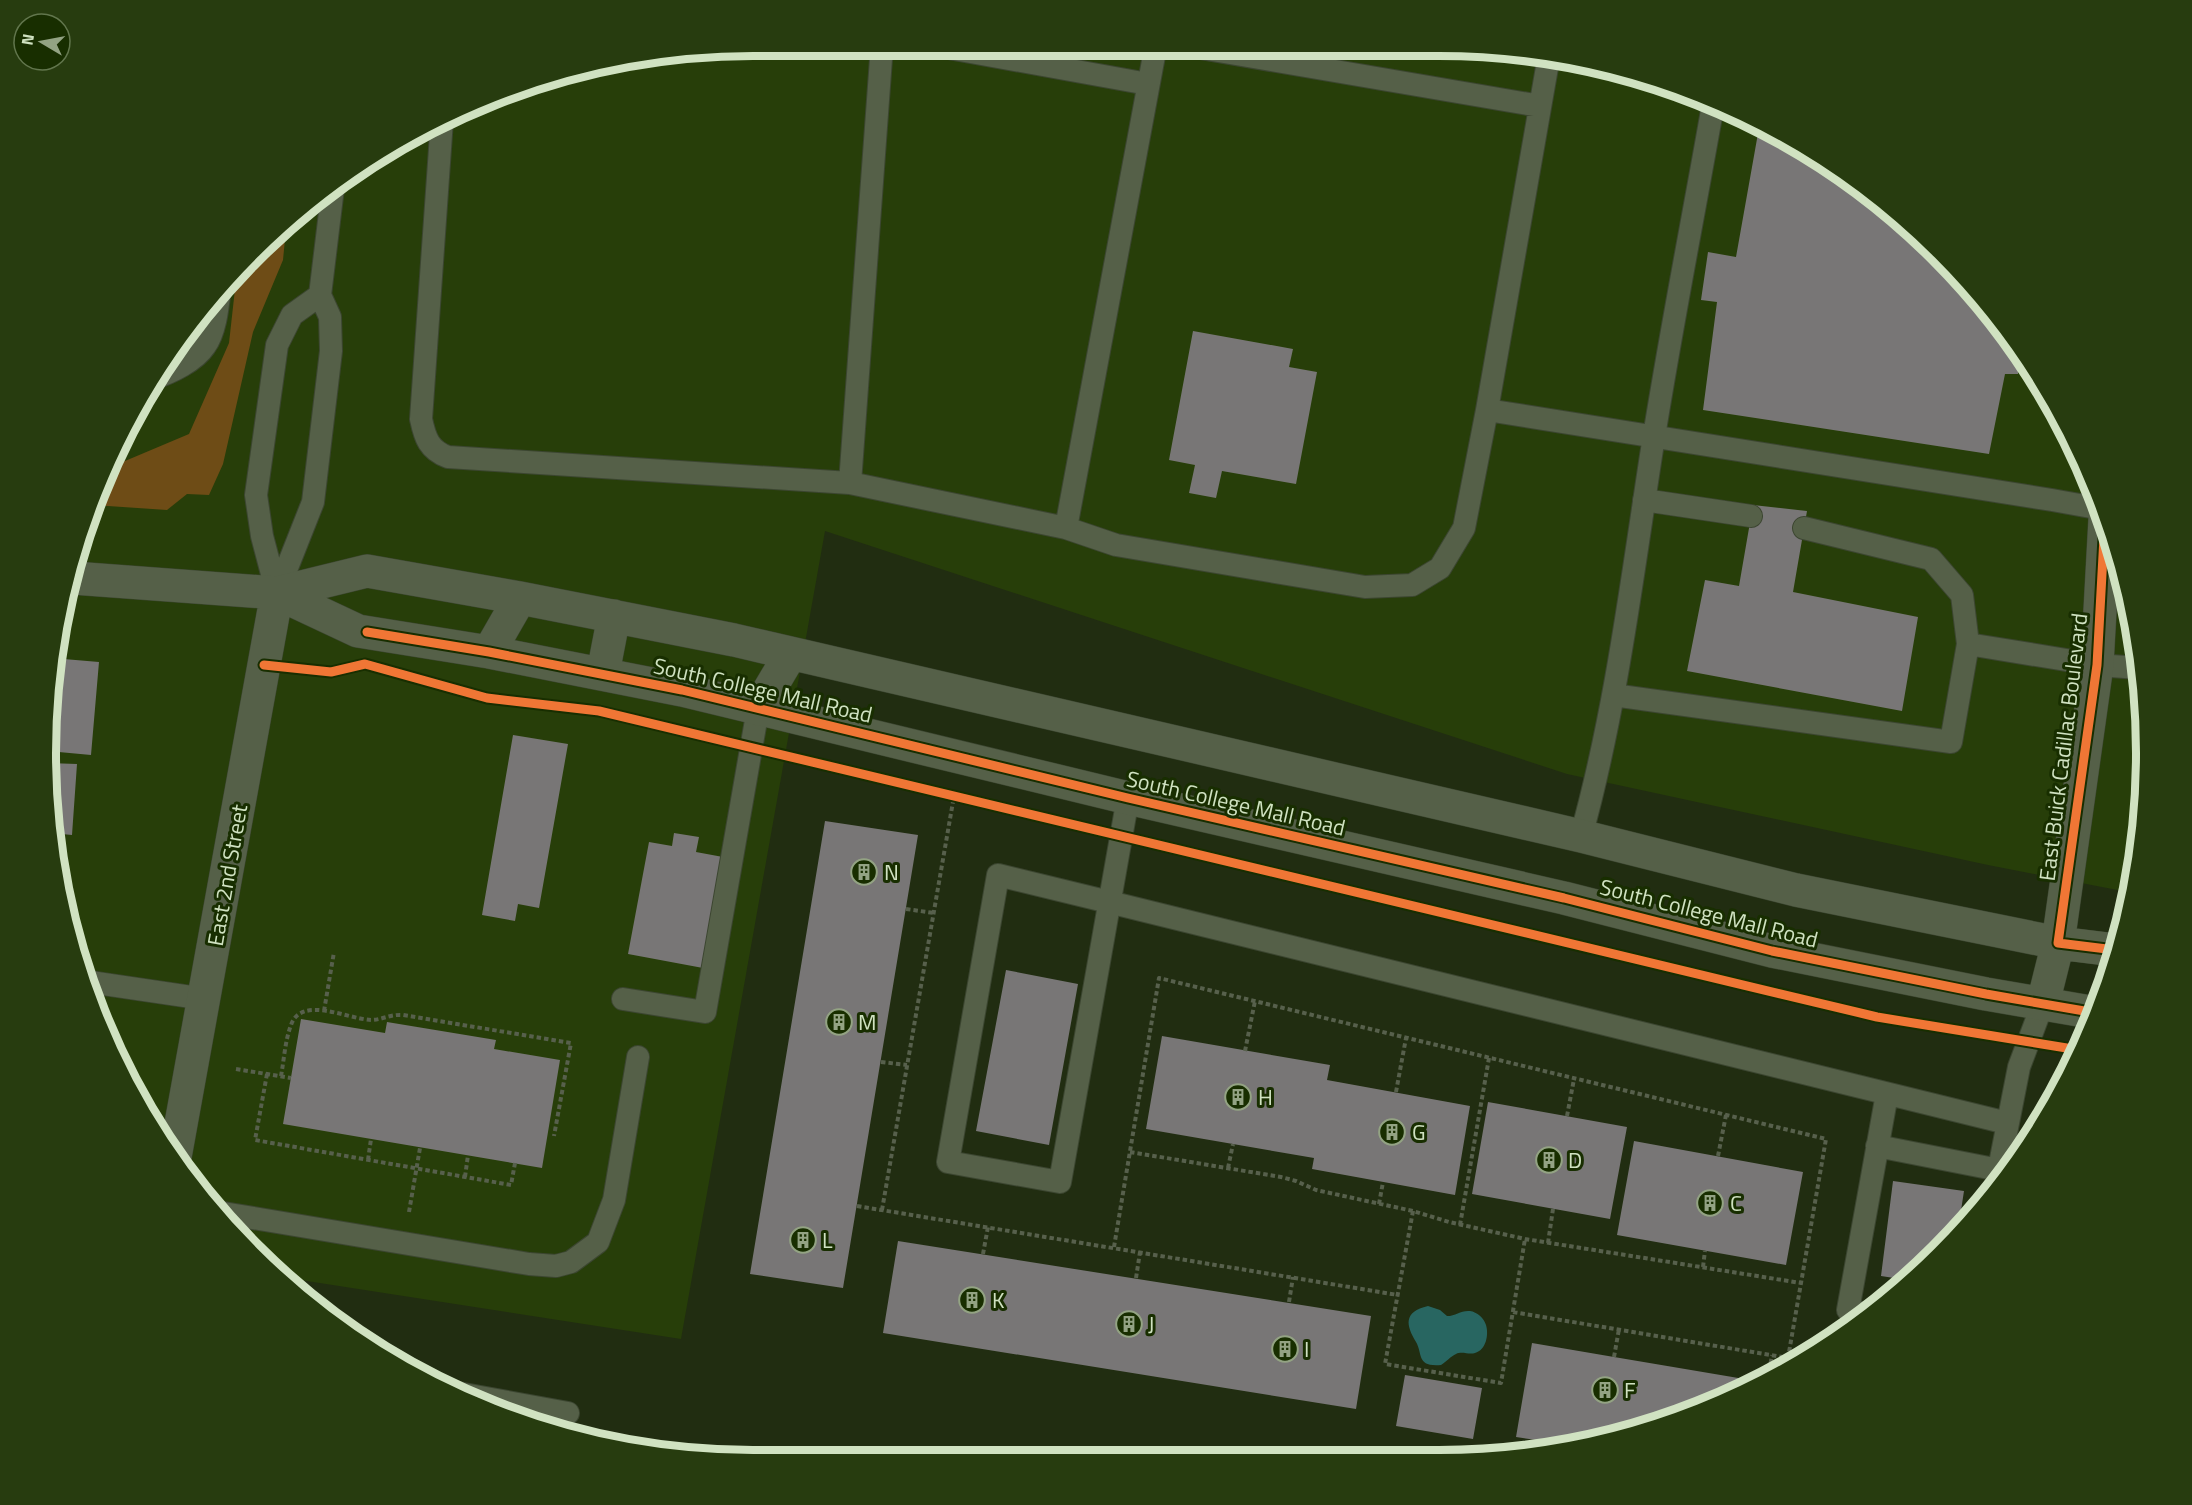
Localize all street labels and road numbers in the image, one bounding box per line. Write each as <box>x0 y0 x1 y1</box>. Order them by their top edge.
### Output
street label: East Buick Cadillac Boulevard <box>2030 611 2096 883</box>
street label: South College Mall Road <box>650 648 876 732</box>
street label: South College Mall Road <box>1123 761 1349 845</box>
street label: East 2nd Street <box>198 801 256 949</box>
street label: South College Mall Road <box>1596 869 1822 957</box>

